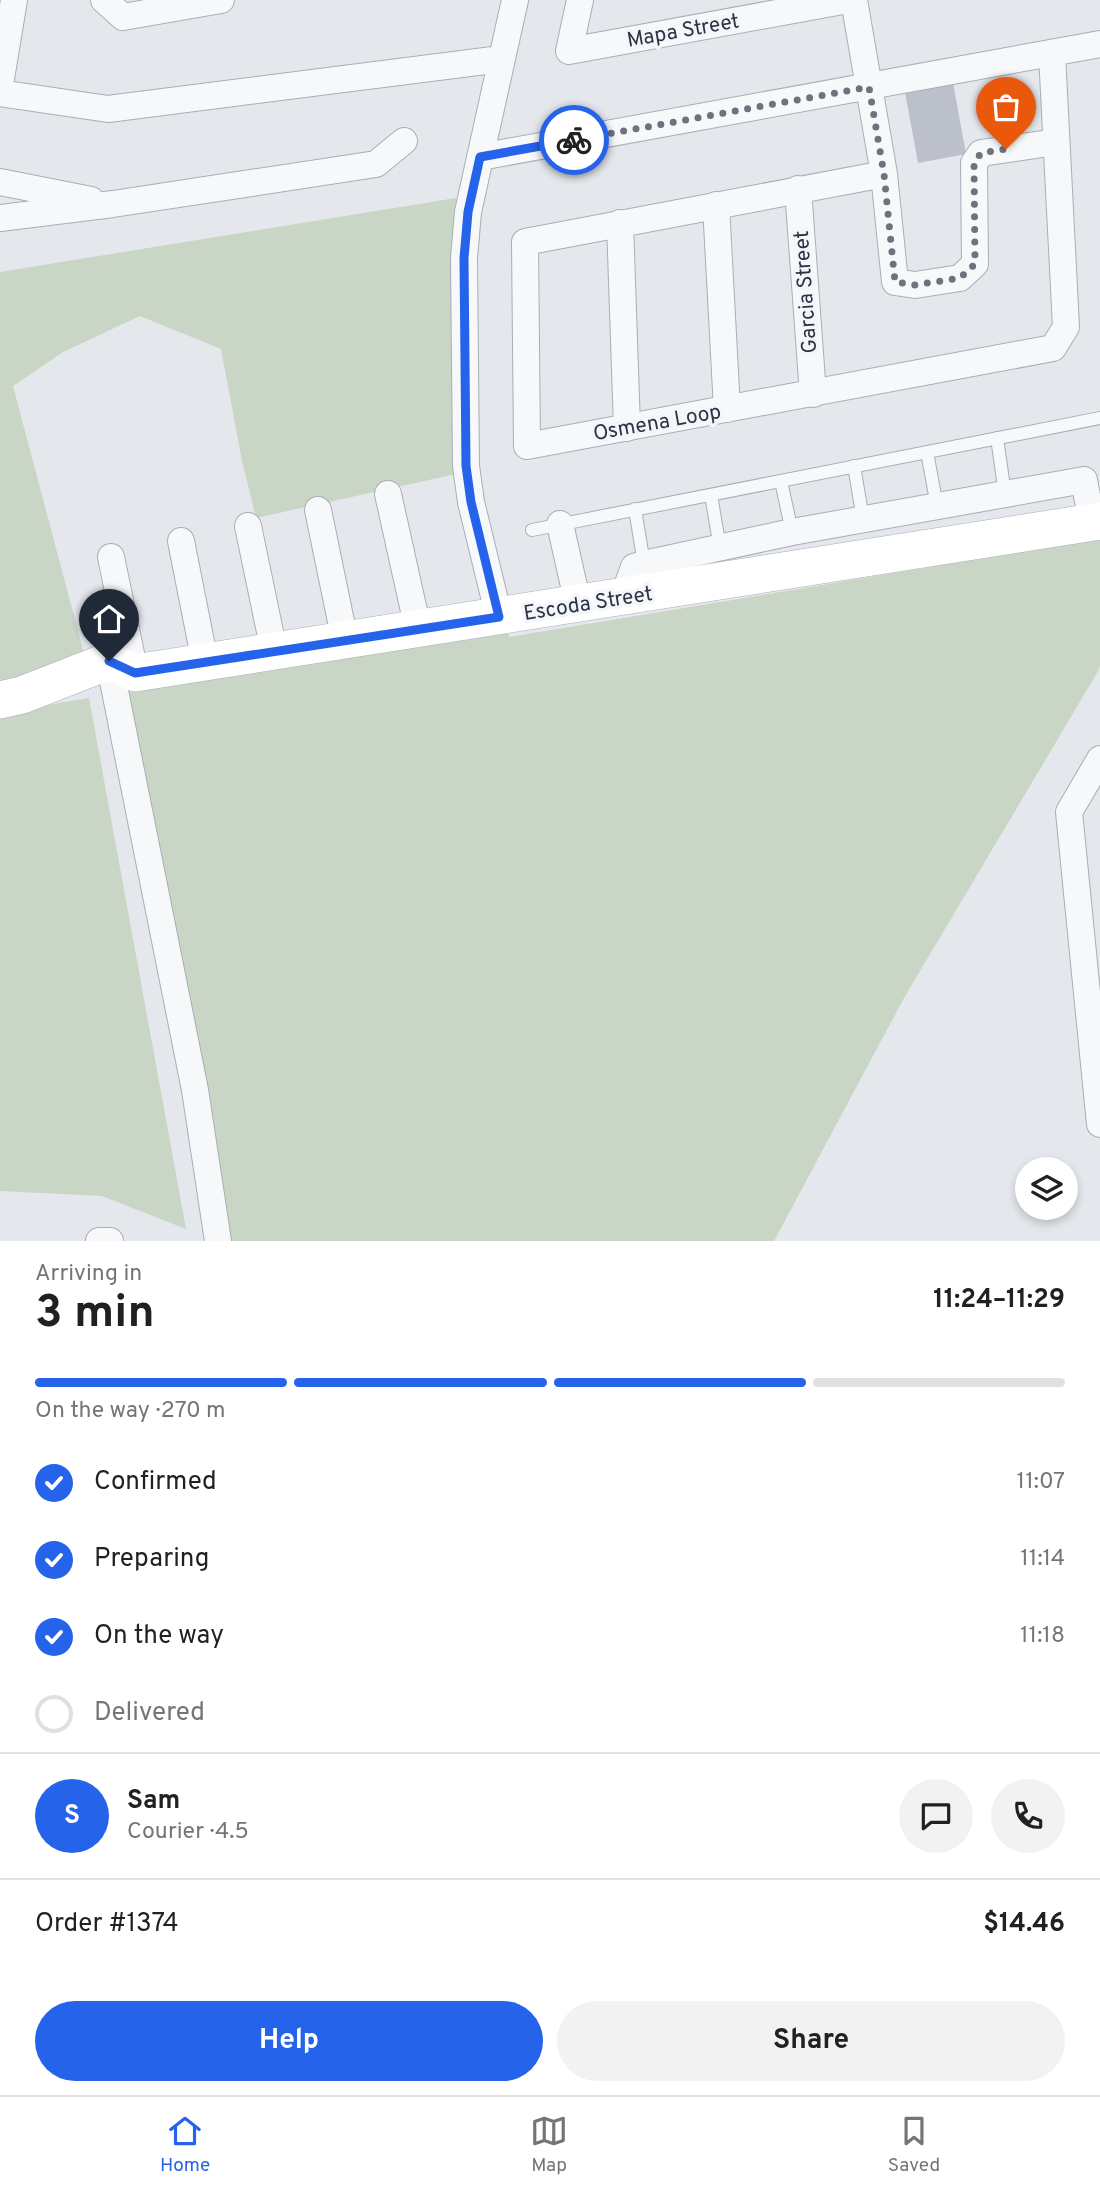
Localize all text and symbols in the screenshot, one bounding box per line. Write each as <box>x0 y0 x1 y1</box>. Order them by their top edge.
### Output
street label: Mapa Street <box>625 8 742 55</box>
pin <box>976 77 1036 149</box>
icon: bag <box>987 88 1025 126</box>
courier <box>539 105 609 175</box>
icon: bike <box>555 121 593 159</box>
street label: Garcia Street <box>789 230 824 354</box>
street label: Osmena Loop <box>591 399 723 448</box>
street label: Escoda Street <box>522 581 655 628</box>
pin <box>79 589 139 661</box>
icon: home <box>90 600 128 638</box>
map controls <box>1015 1157 1078 1220</box>
button: layers <box>1015 1157 1078 1220</box>
text: Arriving in <box>35 1260 142 1289</box>
text: 11:24–11:29 <box>933 1284 1065 1317</box>
text: 3 min <box>35 1285 155 1344</box>
text: On the way · 270 m <box>35 1397 226 1426</box>
icon: check <box>35 1464 73 1502</box>
text: Confirmed <box>94 1466 217 1499</box>
text: 11:07 <box>1017 1468 1065 1497</box>
icon: check <box>35 1541 73 1579</box>
text: Preparing <box>94 1543 209 1576</box>
text: 11:14 <box>1020 1545 1065 1574</box>
icon: check <box>35 1618 73 1656</box>
text: On the way <box>94 1620 224 1653</box>
text: 11:18 <box>1020 1622 1065 1651</box>
text: Delivered <box>94 1697 205 1730</box>
button: chat <box>899 1779 973 1853</box>
button: phone <box>991 1779 1065 1853</box>
text: Sam <box>127 1785 180 1818</box>
text: S <box>64 1800 80 1833</box>
text: Courier · 4.5 <box>127 1818 249 1847</box>
text: Order #1374 <box>35 1908 179 1941</box>
text: $14.46 <box>983 1908 1065 1941</box>
button: Help <box>35 2001 543 2081</box>
button: Share <box>557 2001 1065 2081</box>
tab: Home <box>160 2112 210 2178</box>
tab: Map <box>530 2112 568 2178</box>
tab: Saved <box>888 2112 940 2178</box>

